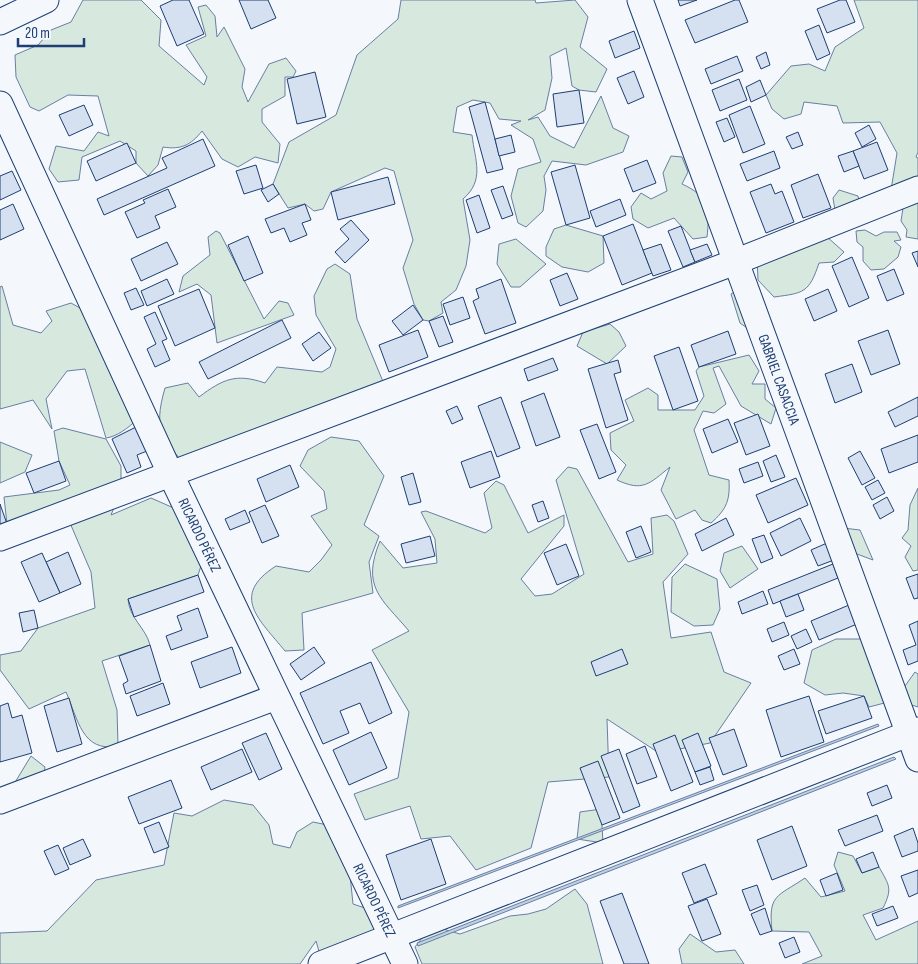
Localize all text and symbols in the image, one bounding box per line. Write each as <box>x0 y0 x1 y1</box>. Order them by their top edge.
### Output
scale bar <box>18 15 84 47</box>
text: 20 m <box>25 24 50 43</box>
street label: GABRIEL CASACCIA <box>754 331 804 428</box>
street label: RICARDO PÉREZ <box>174 495 225 575</box>
street label: RICARDO PÉREZ <box>349 860 400 940</box>

